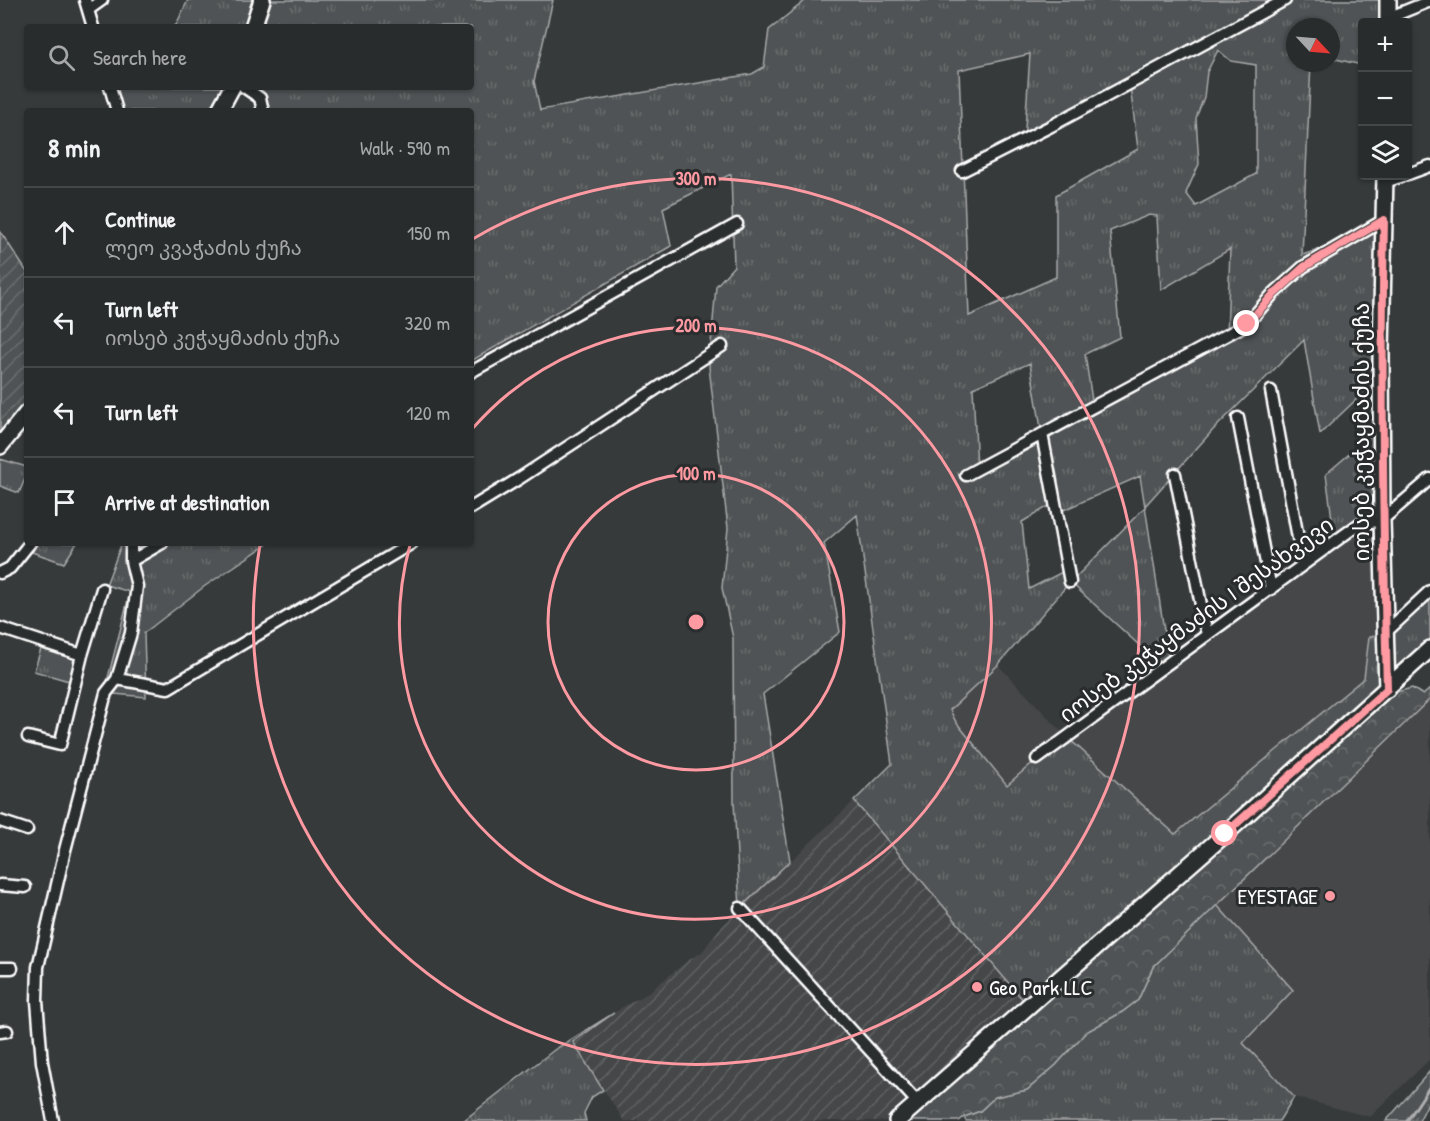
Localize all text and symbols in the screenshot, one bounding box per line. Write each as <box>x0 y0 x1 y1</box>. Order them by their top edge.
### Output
north arrow <box>1286 18 1340 72</box>
map controls <box>1358 18 1412 180</box>
button: + <box>1358 18 1412 72</box>
search box <box>24 24 474 90</box>
icon: search <box>45 41 78 74</box>
text: Search here <box>93 42 187 72</box>
button: − <box>1358 72 1412 126</box>
button: layers <box>1358 126 1412 180</box>
text: 8 min <box>48 130 101 165</box>
text: Walk · 590 m <box>360 134 450 161</box>
text: 300 m <box>676 166 716 191</box>
text: Continue <box>105 204 176 234</box>
icon: ahead <box>48 216 81 249</box>
text: 150 m <box>407 219 450 246</box>
text: ლეო კვაჭაძის ქუჩა <box>105 234 302 261</box>
text: Turn left <box>105 294 178 324</box>
street label: იოსებ კეჭაყმაძის ქუჩა <box>1346 303 1376 561</box>
icon: left <box>48 306 81 339</box>
text: 320 m <box>405 309 450 336</box>
route end <box>1233 310 1259 336</box>
text: 200 m <box>676 313 716 338</box>
text: იოსებ კეჭაყმაძის ქუჩა <box>105 324 340 351</box>
icon: left <box>48 396 81 429</box>
text: Turn left <box>105 397 178 427</box>
text: 120 m <box>406 399 450 426</box>
text: 100 m <box>676 461 716 486</box>
icon: arrive <box>48 486 81 519</box>
text: Arrive at destination <box>105 487 270 517</box>
street label: იოსებ კეჭაყმაძის I შესახვევი <box>1053 509 1339 729</box>
centre of rings <box>686 612 706 632</box>
route start <box>1211 820 1237 846</box>
place label: EYESTAGE <box>1237 881 1318 911</box>
marker: EYESTAGE <box>1323 889 1337 903</box>
place label: Geo Park LLC <box>989 972 1093 1002</box>
marker: Geo Park LLC <box>970 980 984 994</box>

